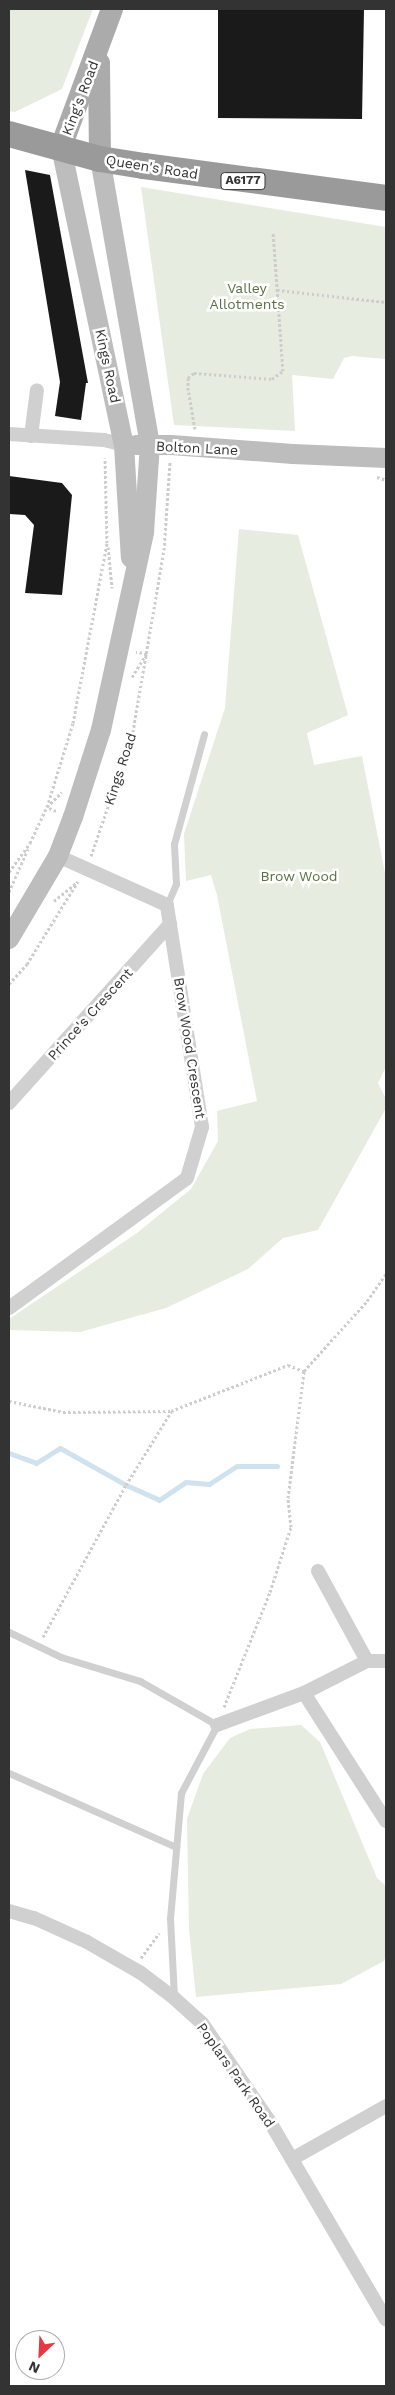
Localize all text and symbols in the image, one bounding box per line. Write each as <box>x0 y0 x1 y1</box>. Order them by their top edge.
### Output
street label: King's Road <box>58 58 102 138</box>
street label: Queen's Road <box>105 151 199 183</box>
road number: A6177 <box>220 172 266 190</box>
park label: Valley Allotments <box>209 280 285 312</box>
street label: Kings Road <box>92 327 124 405</box>
street label: Bolton Lane <box>155 437 239 459</box>
street label: Kings Road <box>100 731 140 807</box>
park label: Brow Wood <box>260 868 338 884</box>
street label: Prince's Crescent <box>44 964 136 1064</box>
street label: Brow Wood Crescent <box>170 976 210 1120</box>
street label: Poplars Park Road <box>193 2019 279 2131</box>
north arrow <box>15 2330 65 2380</box>
text: N <box>26 2358 42 2377</box>

